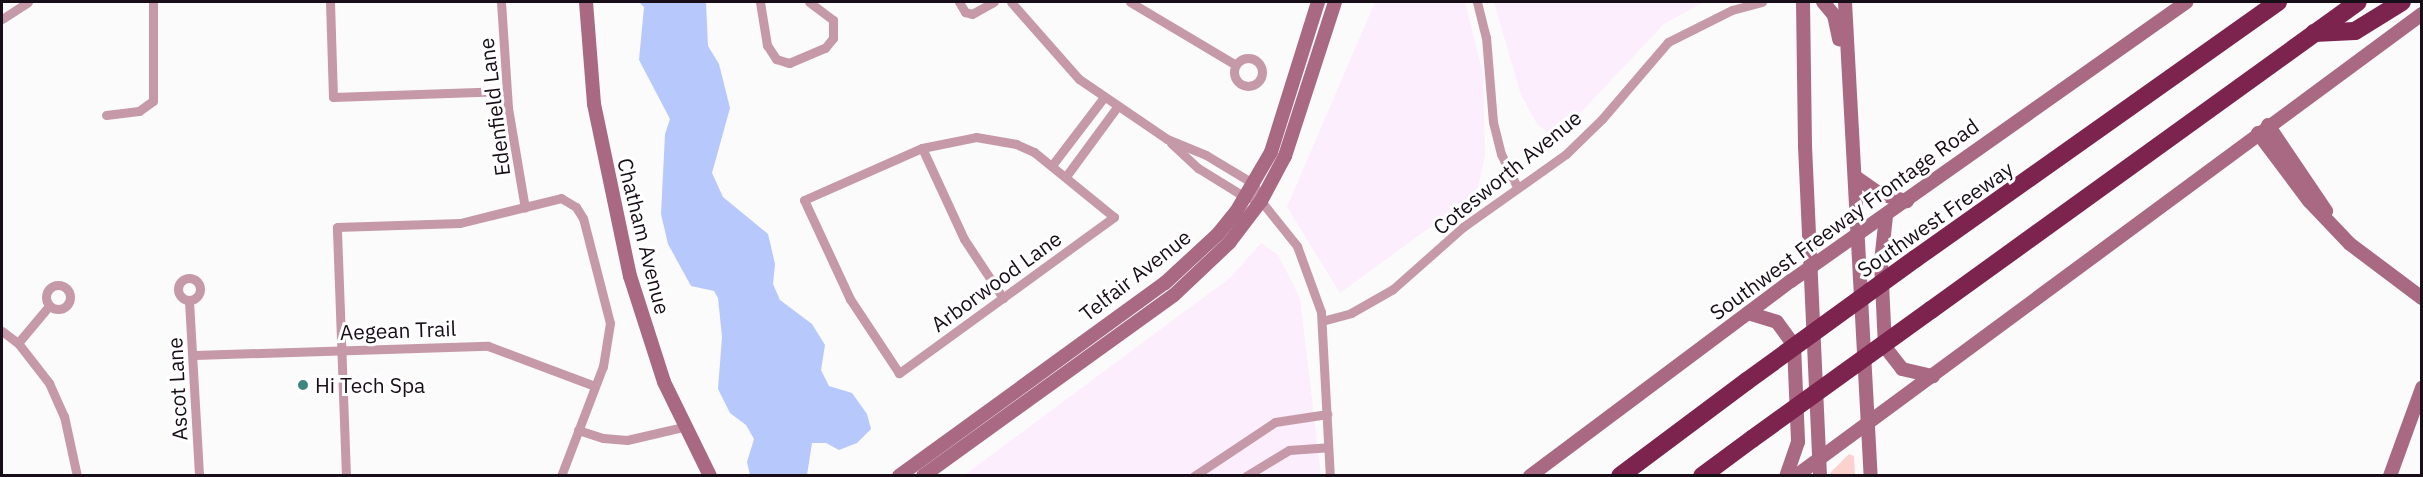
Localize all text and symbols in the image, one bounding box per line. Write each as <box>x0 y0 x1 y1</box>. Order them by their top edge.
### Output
street label: Edenfield Lane <box>473 36 515 178</box>
street label: Cotesworth Avenue <box>1428 104 1586 240</box>
street label: Southwest Freeway Frontage Road <box>1705 113 1983 325</box>
street label: Chatham Avenue <box>612 155 676 317</box>
street label: Southwest Freeway <box>1852 156 2018 282</box>
street label: Telfair Avenue <box>1074 224 1196 326</box>
street label: Arborwood Lane <box>926 225 1066 337</box>
street label: Aegean Trail <box>339 315 457 345</box>
street label: Ascot Lane <box>162 337 192 441</box>
place label: Hi Tech Spa <box>315 372 425 398</box>
marker: Hi Tech Spa <box>296 378 310 392</box>

